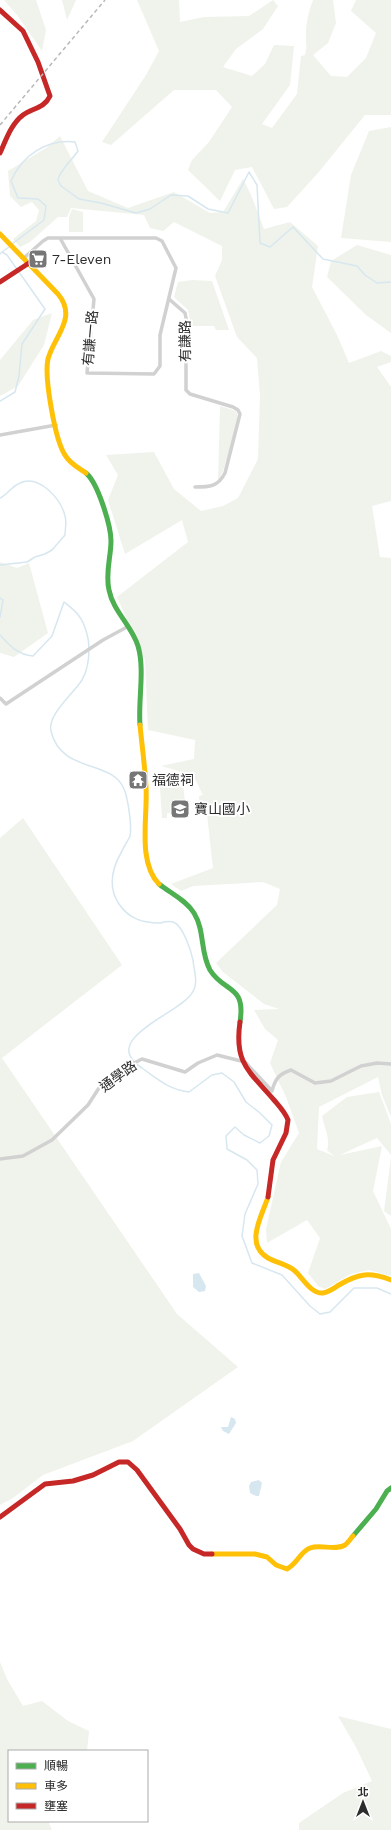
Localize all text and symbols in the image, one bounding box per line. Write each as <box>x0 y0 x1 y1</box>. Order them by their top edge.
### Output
supermarket icon: 7-Eleven <box>27 248 49 270</box>
place label: 7-Eleven <box>52 251 111 267</box>
street label: 有謙一路 <box>80 309 100 367</box>
street label: 有謙路 <box>177 320 193 362</box>
temple icon: 福德祠 <box>127 769 149 791</box>
place label: 福德祠 <box>152 772 194 788</box>
school or university icon: 寶山國小 <box>169 798 191 820</box>
place label: 寶山國小 <box>194 801 250 817</box>
street label: 通學路 <box>96 1057 140 1095</box>
legend <box>8 1750 148 1822</box>
text: 順暢 <box>44 1759 68 1773</box>
text: 車多 <box>44 1779 68 1793</box>
north arrow <box>343 1782 383 1822</box>
text: 北 <box>358 1786 369 1799</box>
text: 壅塞 <box>44 1799 68 1813</box>

